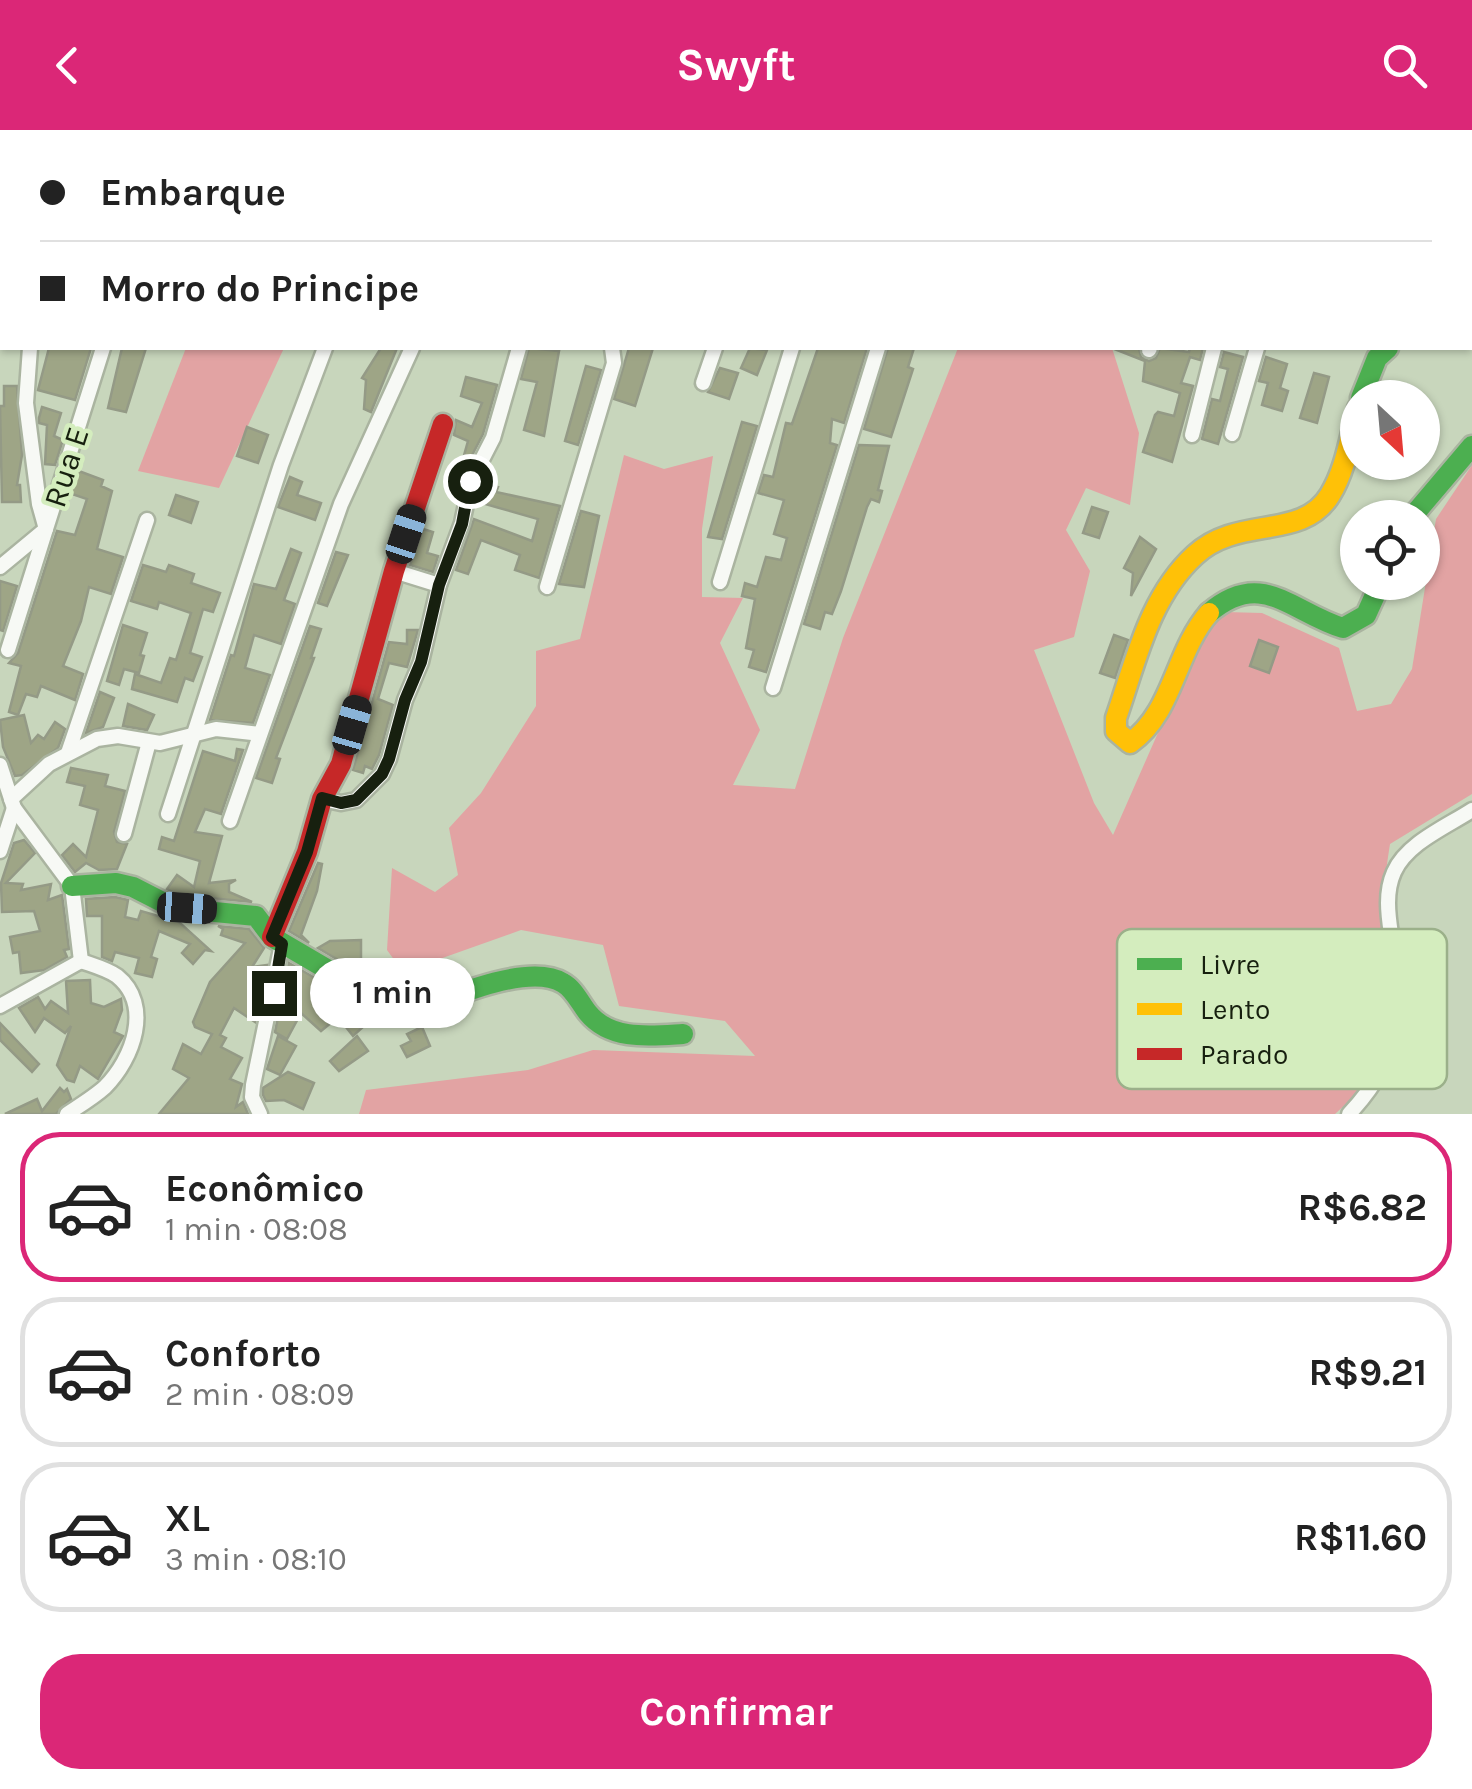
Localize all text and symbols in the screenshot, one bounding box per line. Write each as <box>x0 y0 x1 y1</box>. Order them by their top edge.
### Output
icon: back <box>40 38 95 93</box>
icon: search <box>1377 38 1432 93</box>
text: Swyft <box>676 39 796 91</box>
text: Embarque <box>100 170 286 215</box>
text: Morro do Principe <box>100 266 419 311</box>
north arrow <box>1340 380 1440 480</box>
map controls <box>1340 380 1440 600</box>
street label: Rua E <box>36 422 97 512</box>
route start <box>448 459 493 504</box>
button: locate <box>1340 500 1440 600</box>
car <box>382 501 430 567</box>
car <box>329 692 375 758</box>
car <box>156 891 218 925</box>
legend <box>1117 929 1447 1089</box>
text: Livre <box>1200 948 1260 981</box>
callout: 1 min <box>309 958 474 1028</box>
route end <box>252 971 297 1016</box>
text: 1 min <box>352 974 433 1011</box>
text: Lento <box>1200 993 1270 1026</box>
text: Parado <box>1200 1038 1288 1071</box>
icon: car <box>45 1162 135 1252</box>
text: Econômico <box>165 1166 364 1211</box>
text: R$6.82 <box>1298 1185 1427 1230</box>
text: 1 min · 08:08 <box>165 1211 348 1248</box>
icon: car <box>45 1327 135 1417</box>
text: Conforto <box>165 1331 321 1376</box>
text: R$9.21 <box>1308 1350 1427 1395</box>
text: 2 min · 08:09 <box>165 1376 354 1413</box>
icon: car <box>45 1492 135 1582</box>
text: XL <box>165 1496 210 1541</box>
text: R$11.60 <box>1294 1515 1427 1560</box>
text: 3 min · 08:10 <box>165 1541 347 1578</box>
button: Confirmar <box>40 1654 1432 1769</box>

